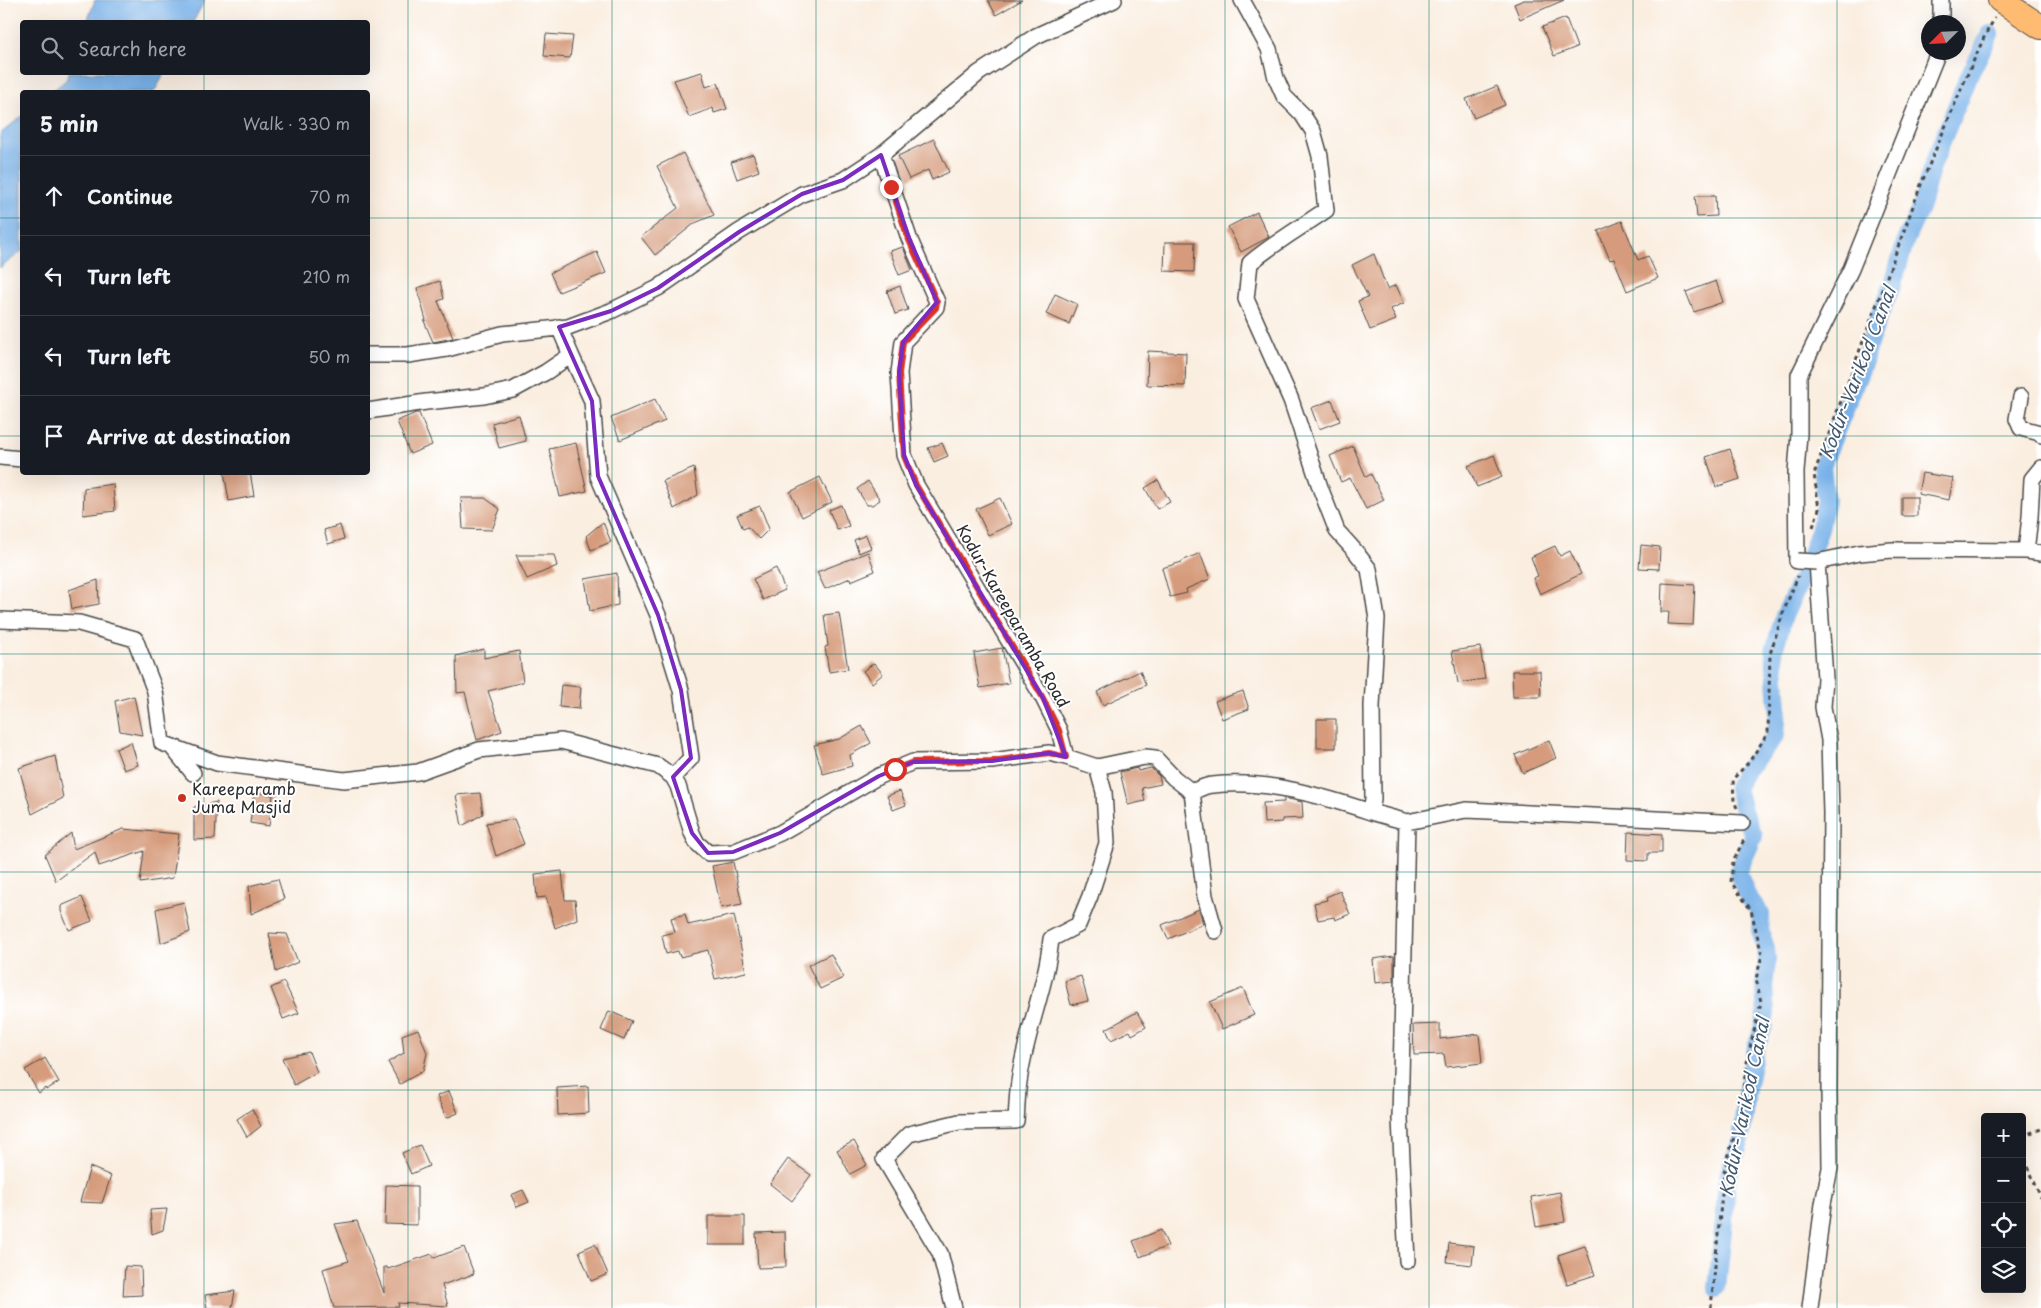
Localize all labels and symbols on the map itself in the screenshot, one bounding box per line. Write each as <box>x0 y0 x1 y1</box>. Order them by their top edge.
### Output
north arrow <box>1921 15 1966 60</box>
route end <box>880 176 903 199</box>
water label: Kodur-Varikod Canal <box>1811 280 1903 462</box>
street label: Kodur-Kareeparamba Road <box>951 519 1076 712</box>
route start <box>884 758 907 781</box>
place label: Kareeparamb Juma Masjid <box>192 776 296 818</box>
marker: Kareeparamb Juma Masjid <box>176 792 188 804</box>
water label: Kodur-Varikod Canal <box>1711 1012 1776 1199</box>

